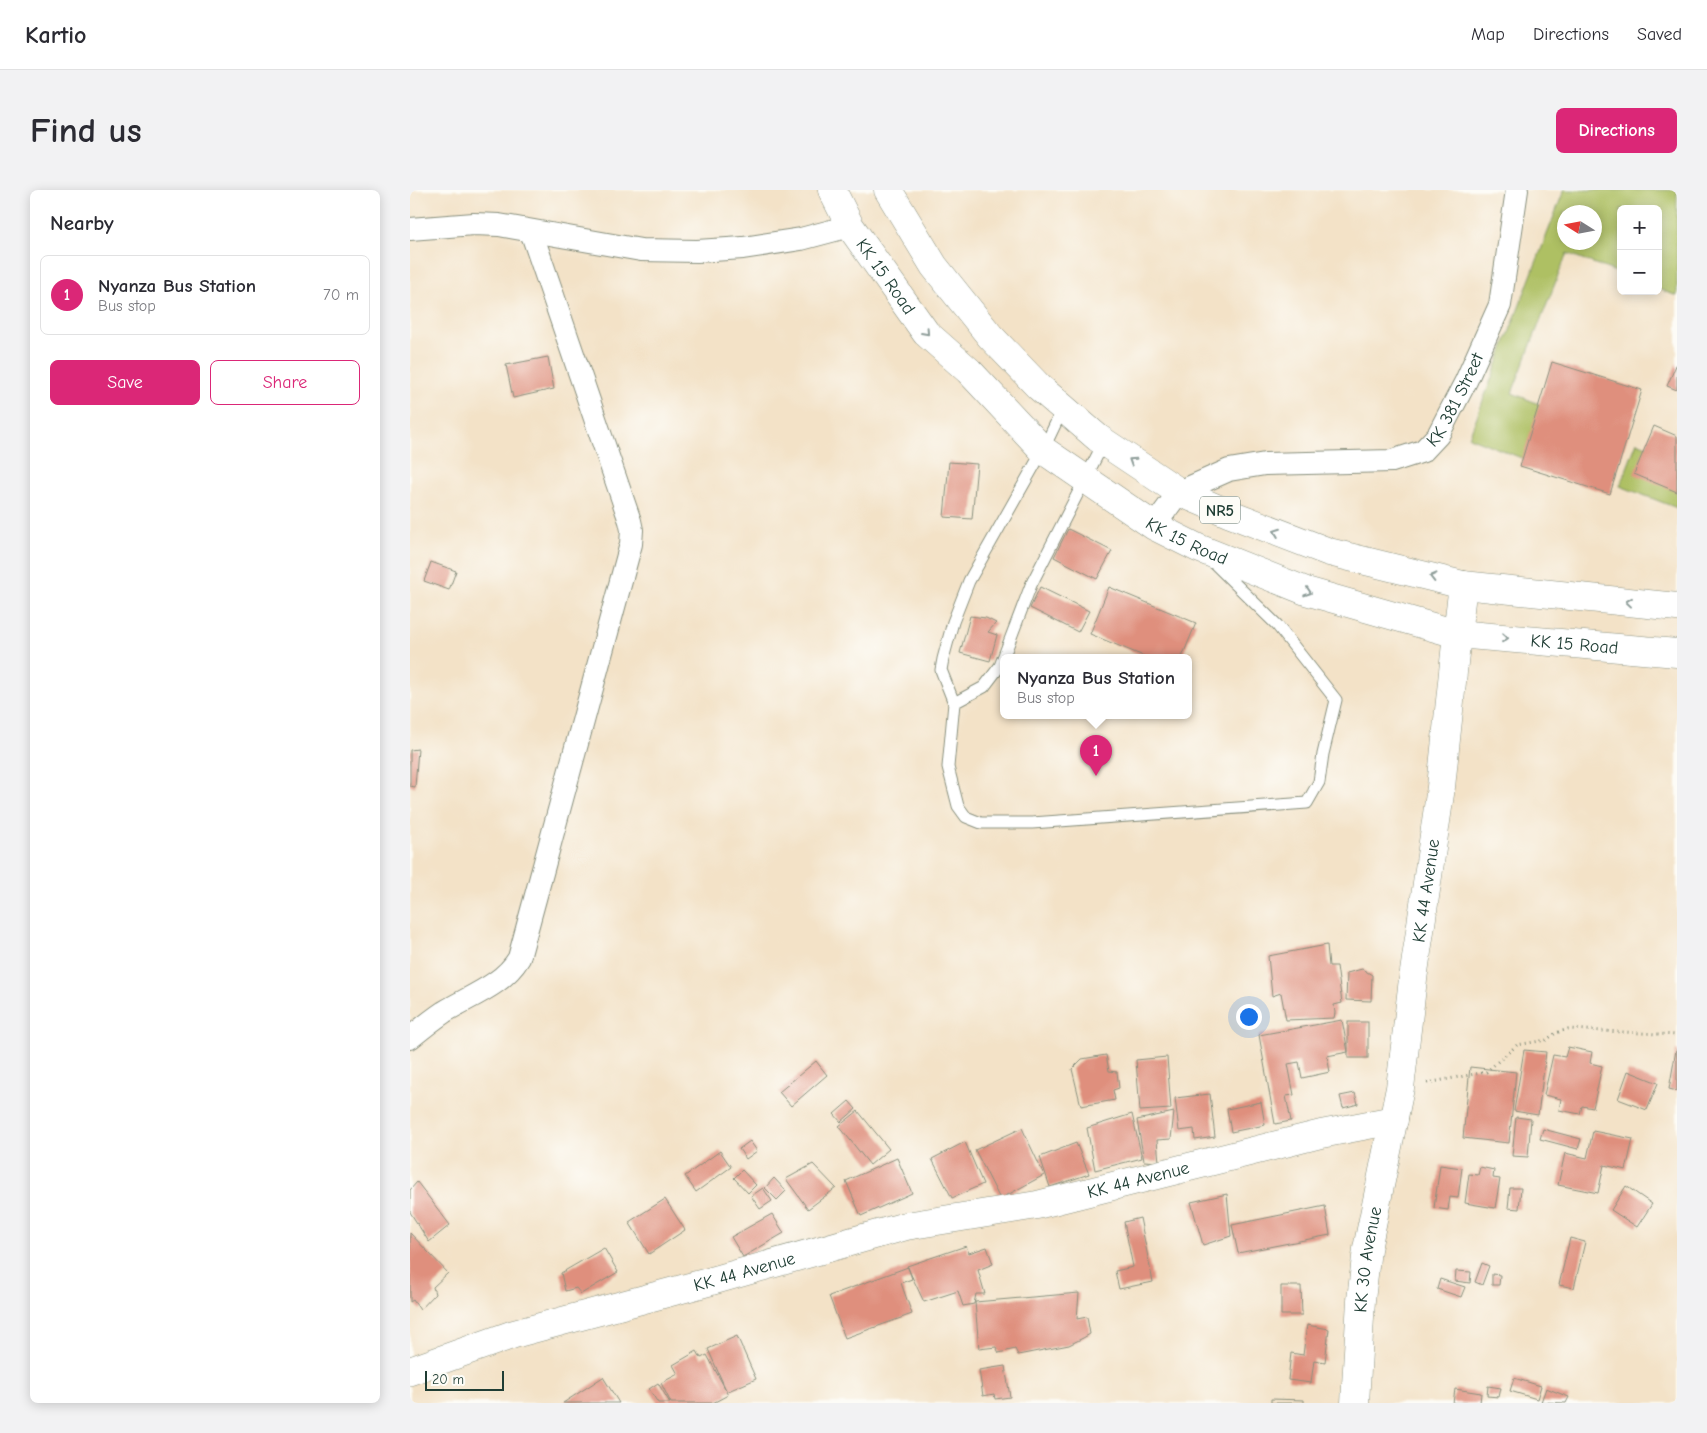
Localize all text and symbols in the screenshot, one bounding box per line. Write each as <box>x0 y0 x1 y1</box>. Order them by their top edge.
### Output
text: Kartio <box>25 21 87 49</box>
text: Map <box>1471 24 1505 45</box>
text: Directions <box>1533 24 1609 45</box>
text: Saved <box>1637 24 1682 45</box>
button: Directions <box>1556 108 1677 153</box>
text: Find us <box>30 110 142 151</box>
north arrow <box>1557 205 1602 250</box>
map controls <box>1617 205 1662 295</box>
button: + <box>1617 205 1662 250</box>
text: Nearby <box>50 211 114 235</box>
street label: KK 15 Road <box>851 235 919 319</box>
button: − <box>1617 250 1662 295</box>
text: Nyanza Bus Station <box>98 275 256 297</box>
text: 1 <box>64 286 70 304</box>
text: 70 m <box>323 286 359 304</box>
text: Bus stop <box>98 297 156 315</box>
one-way arrow <box>920 327 929 336</box>
street label: KK 381 Street <box>1422 349 1489 451</box>
button: Save <box>50 360 200 405</box>
button: Share <box>210 360 360 405</box>
one-way arrow <box>1128 457 1137 467</box>
road number: NR5 <box>1200 496 1240 524</box>
street label: KK 15 Road <box>1141 513 1231 570</box>
one-way arrow <box>1273 528 1282 538</box>
one-way arrow <box>1428 572 1437 583</box>
one-way arrow <box>1304 586 1312 596</box>
one-way arrow <box>1624 597 1632 608</box>
street label: KK 15 Road <box>1530 630 1619 659</box>
one-way arrow <box>1502 633 1510 644</box>
popup <box>1000 654 1192 719</box>
text: Nyanza Bus Station <box>1017 667 1175 689</box>
text: Bus stop <box>1017 689 1075 707</box>
pin: 1 <box>1080 735 1112 776</box>
street label: KK 44 Avenue <box>1408 837 1444 944</box>
your location <box>1236 1004 1262 1030</box>
street label: KK 44 Avenue <box>1085 1157 1192 1203</box>
street label: KK 30 Avenue <box>1350 1205 1386 1313</box>
street label: KK 44 Avenue <box>691 1248 798 1296</box>
scale bar <box>425 1368 504 1391</box>
text: 20 m <box>432 1371 464 1388</box>

